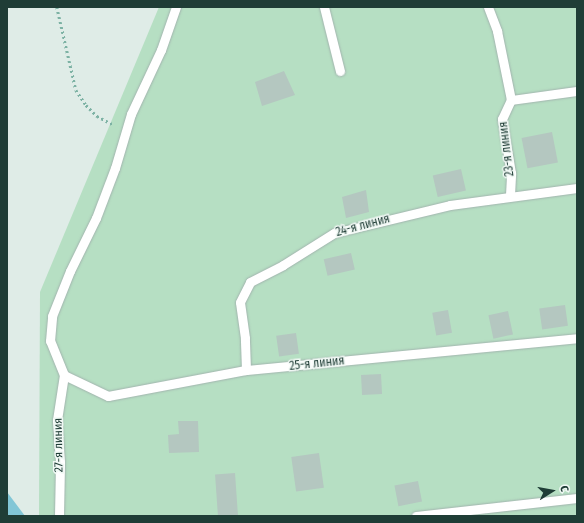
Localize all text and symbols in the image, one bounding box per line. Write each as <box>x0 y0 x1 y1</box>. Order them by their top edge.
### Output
street label: 23-я линия <box>496 121 518 177</box>
street label: 24-я линия <box>334 212 392 240</box>
street label: 25-я линия <box>289 354 345 374</box>
street label: 27-я линия <box>51 418 67 472</box>
north arrow <box>532 471 572 511</box>
text: С <box>557 485 571 493</box>

